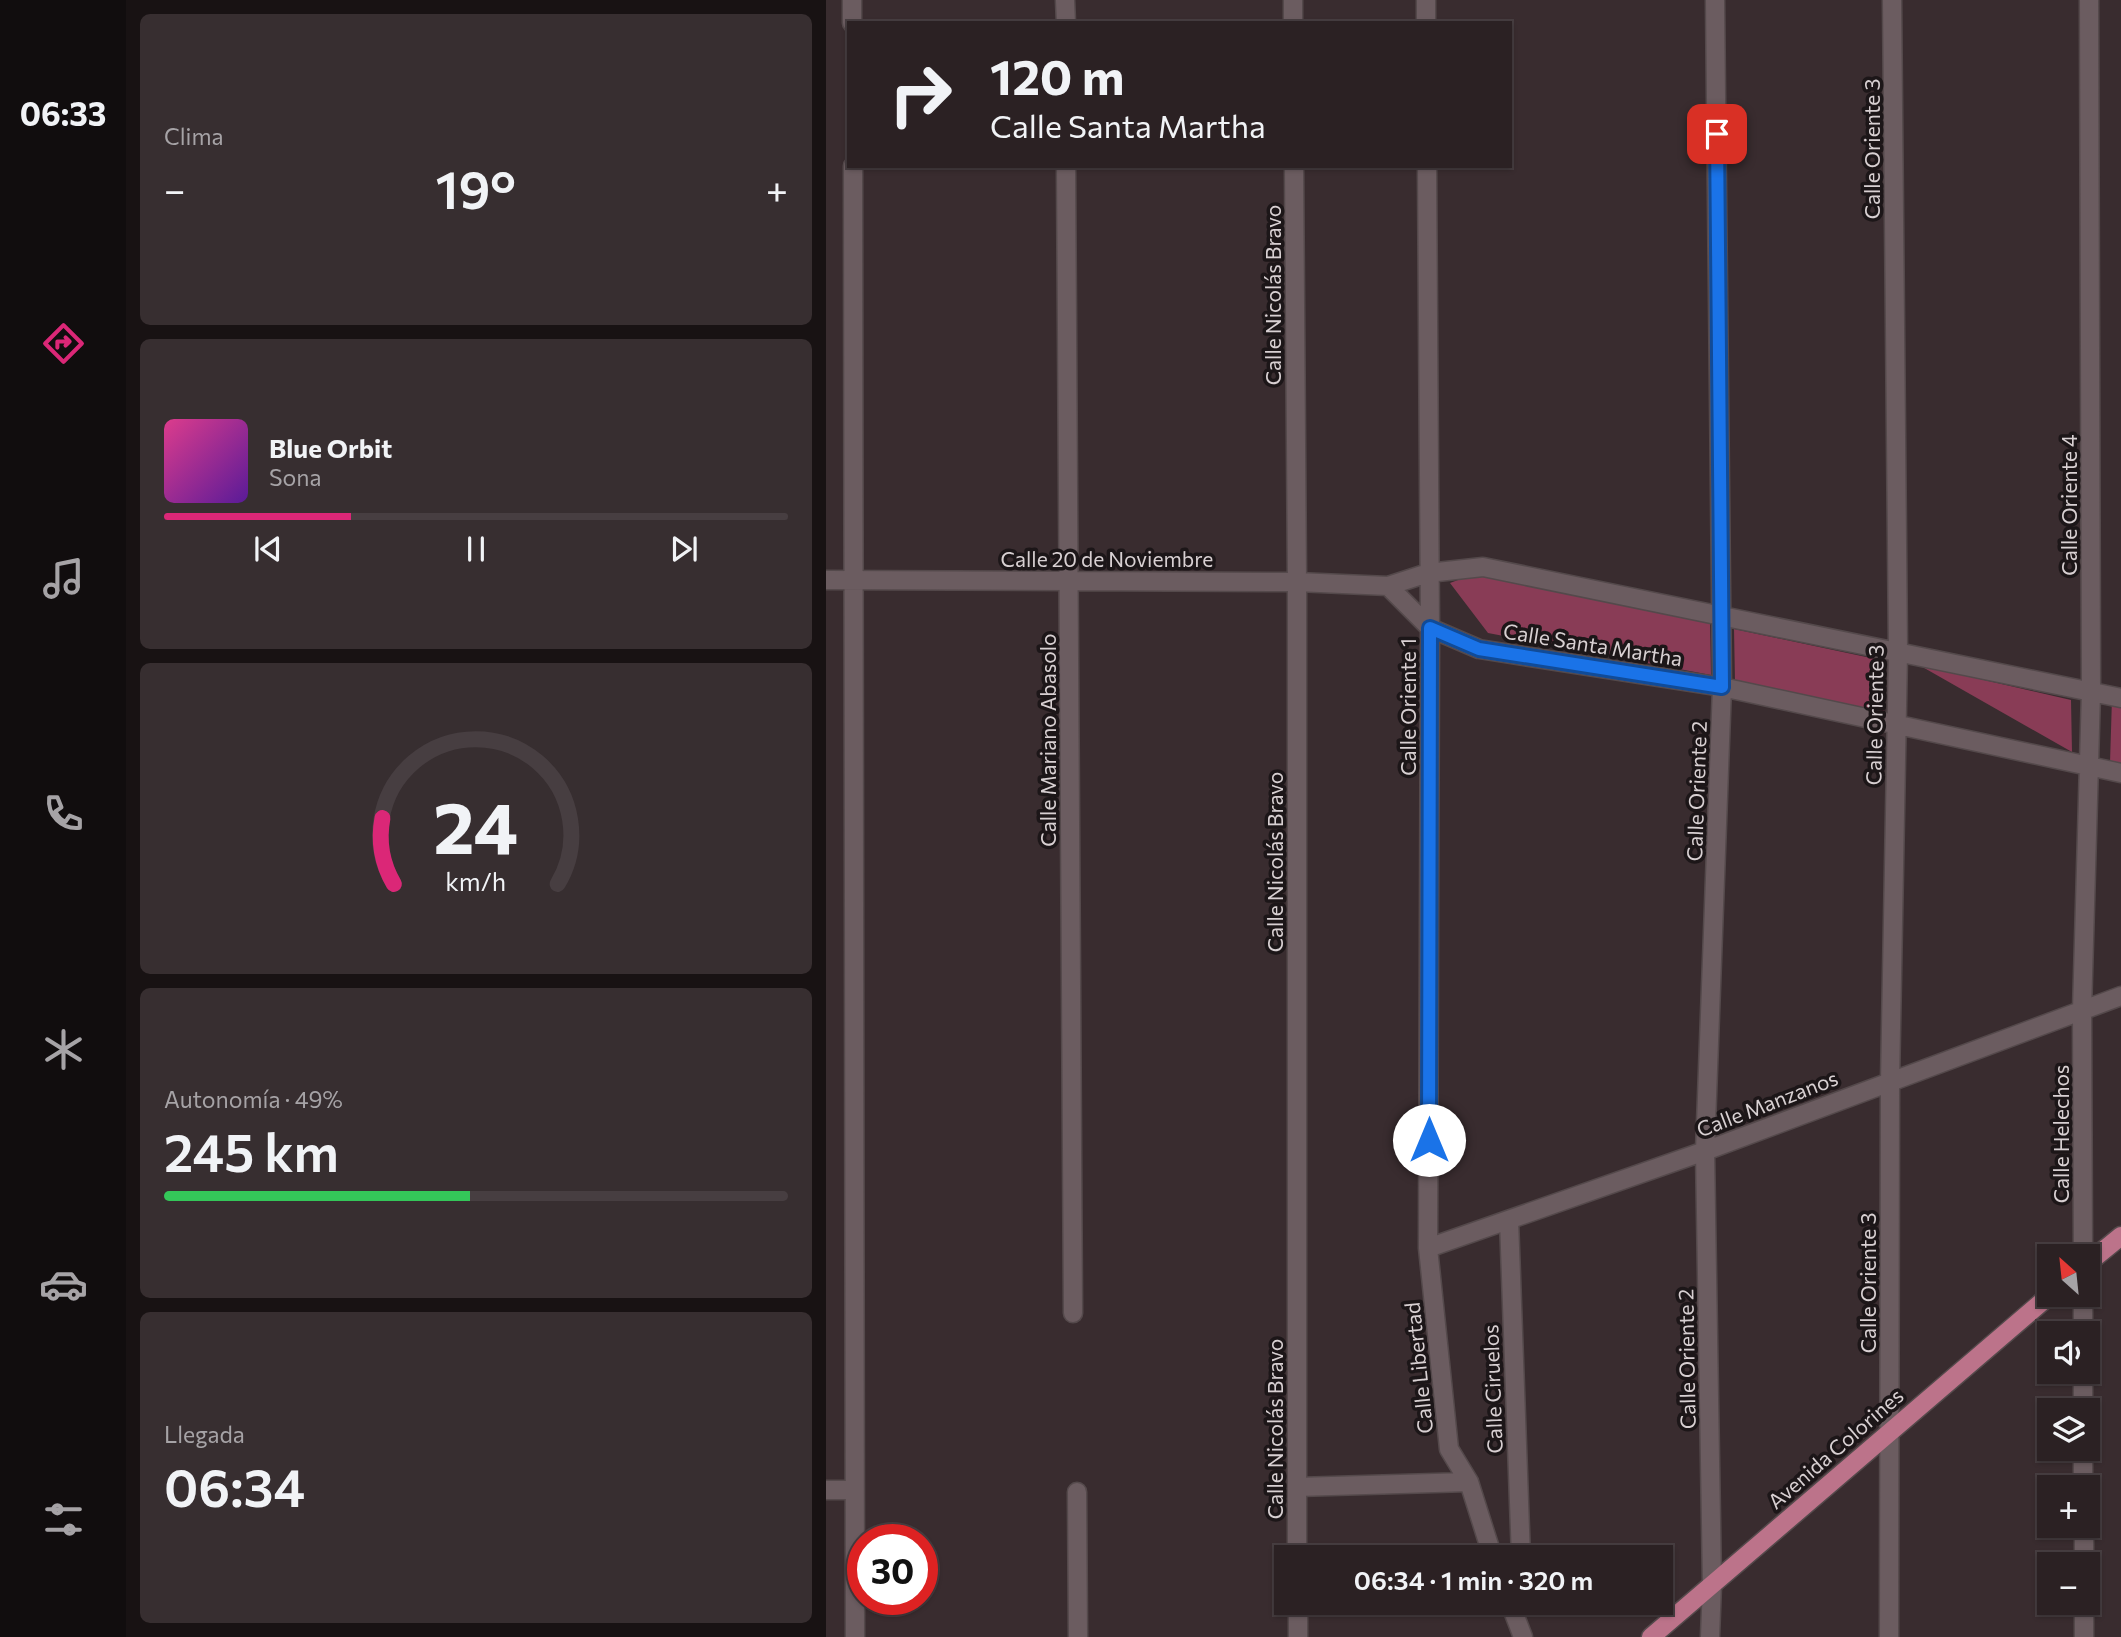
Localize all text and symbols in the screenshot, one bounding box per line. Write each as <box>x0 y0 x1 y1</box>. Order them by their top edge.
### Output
text: 120 m <box>990 45 1124 105</box>
icon: right <box>875 49 966 140</box>
street label: Calle Oriente 3 <box>1859 79 1884 219</box>
text: 06:33 <box>20 93 106 133</box>
pin <box>1687 104 1747 164</box>
text: Calle Santa Martha <box>990 105 1266 145</box>
icon: arrive <box>1698 115 1736 153</box>
text: Clima <box>164 122 224 150</box>
text: 19° <box>435 156 516 220</box>
text: − <box>164 165 186 212</box>
text: + <box>766 165 788 212</box>
street label: Calle Nicolás Bravo <box>1260 205 1285 385</box>
icon: directions <box>39 319 88 368</box>
text: Blue Orbit <box>269 432 392 463</box>
street label: Calle Oriente 4 <box>2056 434 2081 576</box>
text: Sona <box>269 463 321 491</box>
icon: previous <box>249 530 287 568</box>
icon: pause <box>457 530 495 568</box>
icon: next <box>665 530 703 568</box>
street label: Calle 20 de Noviembre <box>1001 546 1213 571</box>
icon: music <box>39 554 88 603</box>
street label: Calle Santa Martha <box>1502 617 1684 671</box>
street label: Calle Mariano Abasolo <box>1035 633 1060 847</box>
street label: Calle Oriente 1 <box>1395 638 1420 776</box>
street label: Calle Oriente 3 <box>1860 644 1888 786</box>
street label: Calle Oriente 2 <box>1681 720 1711 862</box>
street label: Calle Nicolás Bravo <box>1262 772 1287 952</box>
text: 24 <box>433 781 519 870</box>
icon: phone <box>39 789 88 838</box>
text: km/h <box>446 866 506 896</box>
icon: climate <box>39 1025 88 1074</box>
street label: Calle Manzanos <box>1693 1065 1841 1141</box>
street label: Calle Helechos <box>2048 1065 2073 1203</box>
text: Autonomía · 49% <box>164 1085 343 1113</box>
position arrow <box>1392 1103 1466 1177</box>
text: 245 km <box>164 1119 339 1183</box>
street label: Calle Oriente 3 <box>1855 1213 1880 1353</box>
north arrow <box>2037 1244 2100 1307</box>
map controls <box>2037 1244 2100 1615</box>
icon: car <box>39 1260 88 1309</box>
street label: Calle Oriente 2 <box>1672 1289 1700 1429</box>
street label: Calle Libertad <box>1399 1301 1437 1435</box>
button: sound <box>2037 1321 2100 1384</box>
street label: Calle Ciruelos <box>1477 1324 1507 1454</box>
street label: Calle Nicolás Bravo <box>1262 1339 1287 1519</box>
street label: Avenida Colorines <box>1762 1382 1908 1514</box>
button: layers <box>2037 1398 2100 1461</box>
text: Llegada <box>164 1420 245 1448</box>
text: 06:34 <box>164 1454 305 1518</box>
button: + <box>2037 1475 2100 1538</box>
icon: filters <box>39 1495 88 1544</box>
speed limit sign: 30 <box>847 1524 938 1615</box>
button: − <box>2037 1552 2100 1615</box>
text: 06:34 · 1 min · 320 m <box>1354 1564 1593 1595</box>

